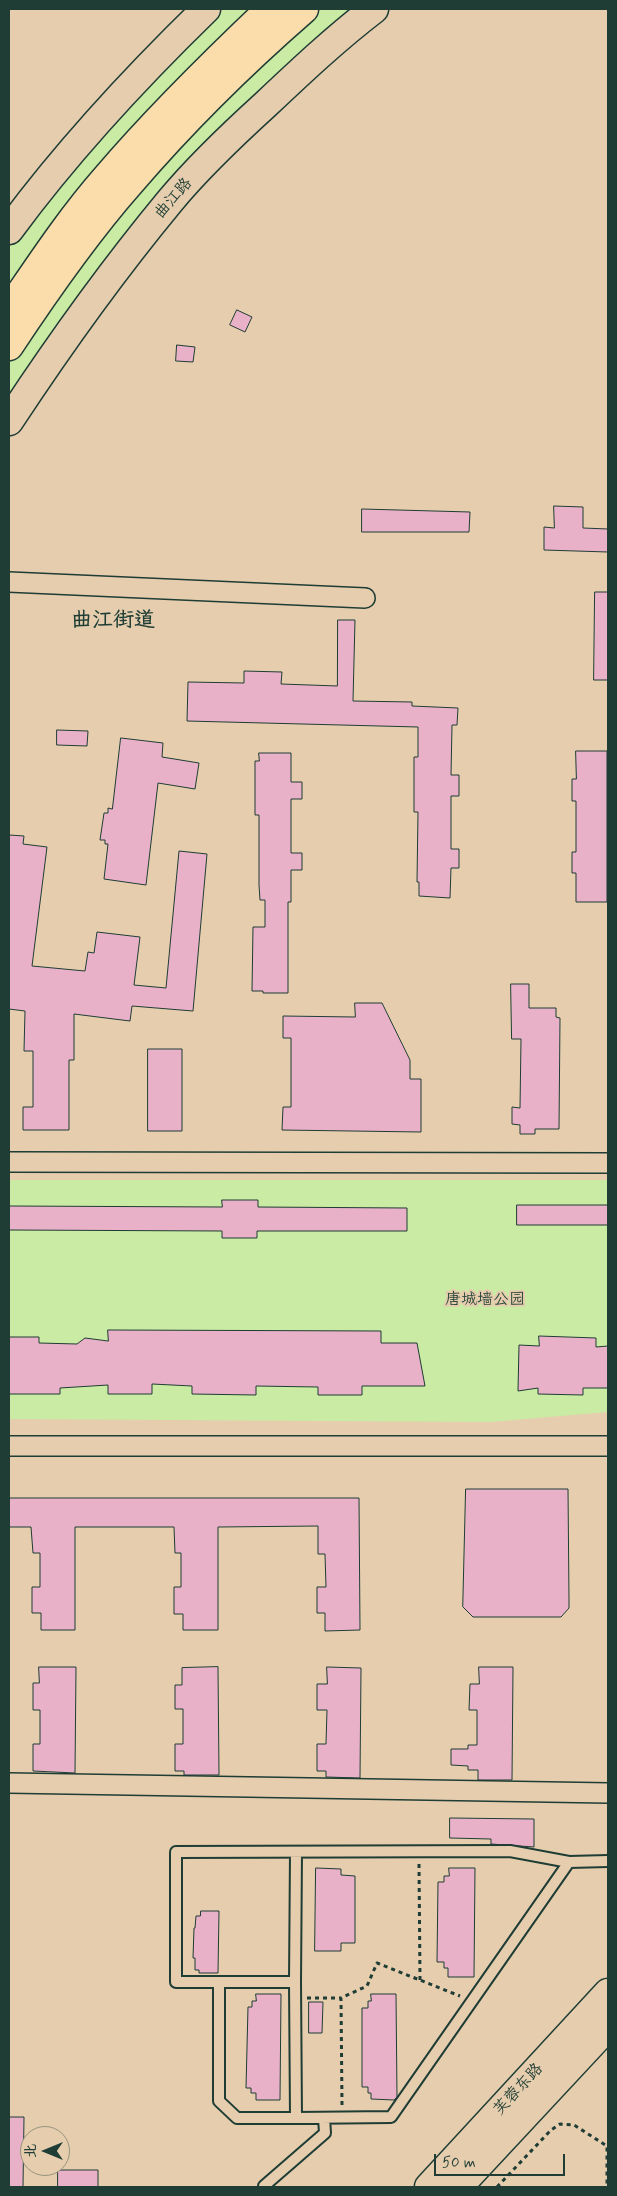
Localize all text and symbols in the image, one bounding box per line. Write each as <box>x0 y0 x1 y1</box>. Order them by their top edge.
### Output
street label: 曲江路 <box>151 175 197 223</box>
district label: 曲江街道 <box>71 609 155 635</box>
park label: 唐城墙公园 <box>445 1291 525 1311</box>
street label: 芙蓉东路 <box>490 2060 548 2120</box>
north arrow <box>20 2126 70 2176</box>
text: 北 <box>22 2144 40 2158</box>
scale bar <box>437 2144 568 2176</box>
text: 50 m <box>442 2153 476 2173</box>

